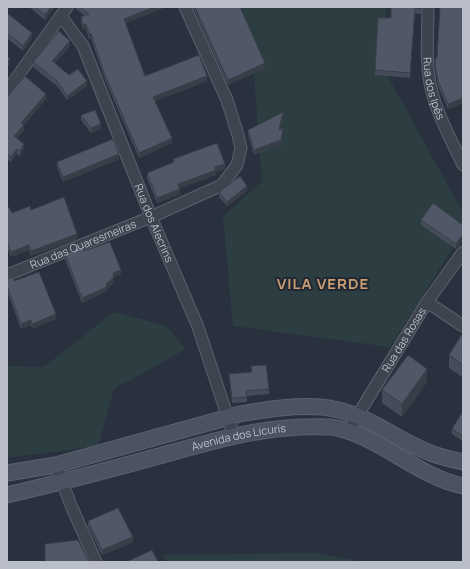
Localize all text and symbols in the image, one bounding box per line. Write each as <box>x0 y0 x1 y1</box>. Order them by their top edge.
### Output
street label: Rua dos Ipês <box>420 57 449 122</box>
street label: Rua dos Alecrins <box>132 181 178 265</box>
street label: Rua das Quaresmeiras <box>28 216 138 272</box>
district label: VILA VERDE <box>277 273 369 294</box>
street label: Rua das Rosas <box>378 304 429 375</box>
street label: Avenida dos Licuris <box>190 420 287 454</box>

